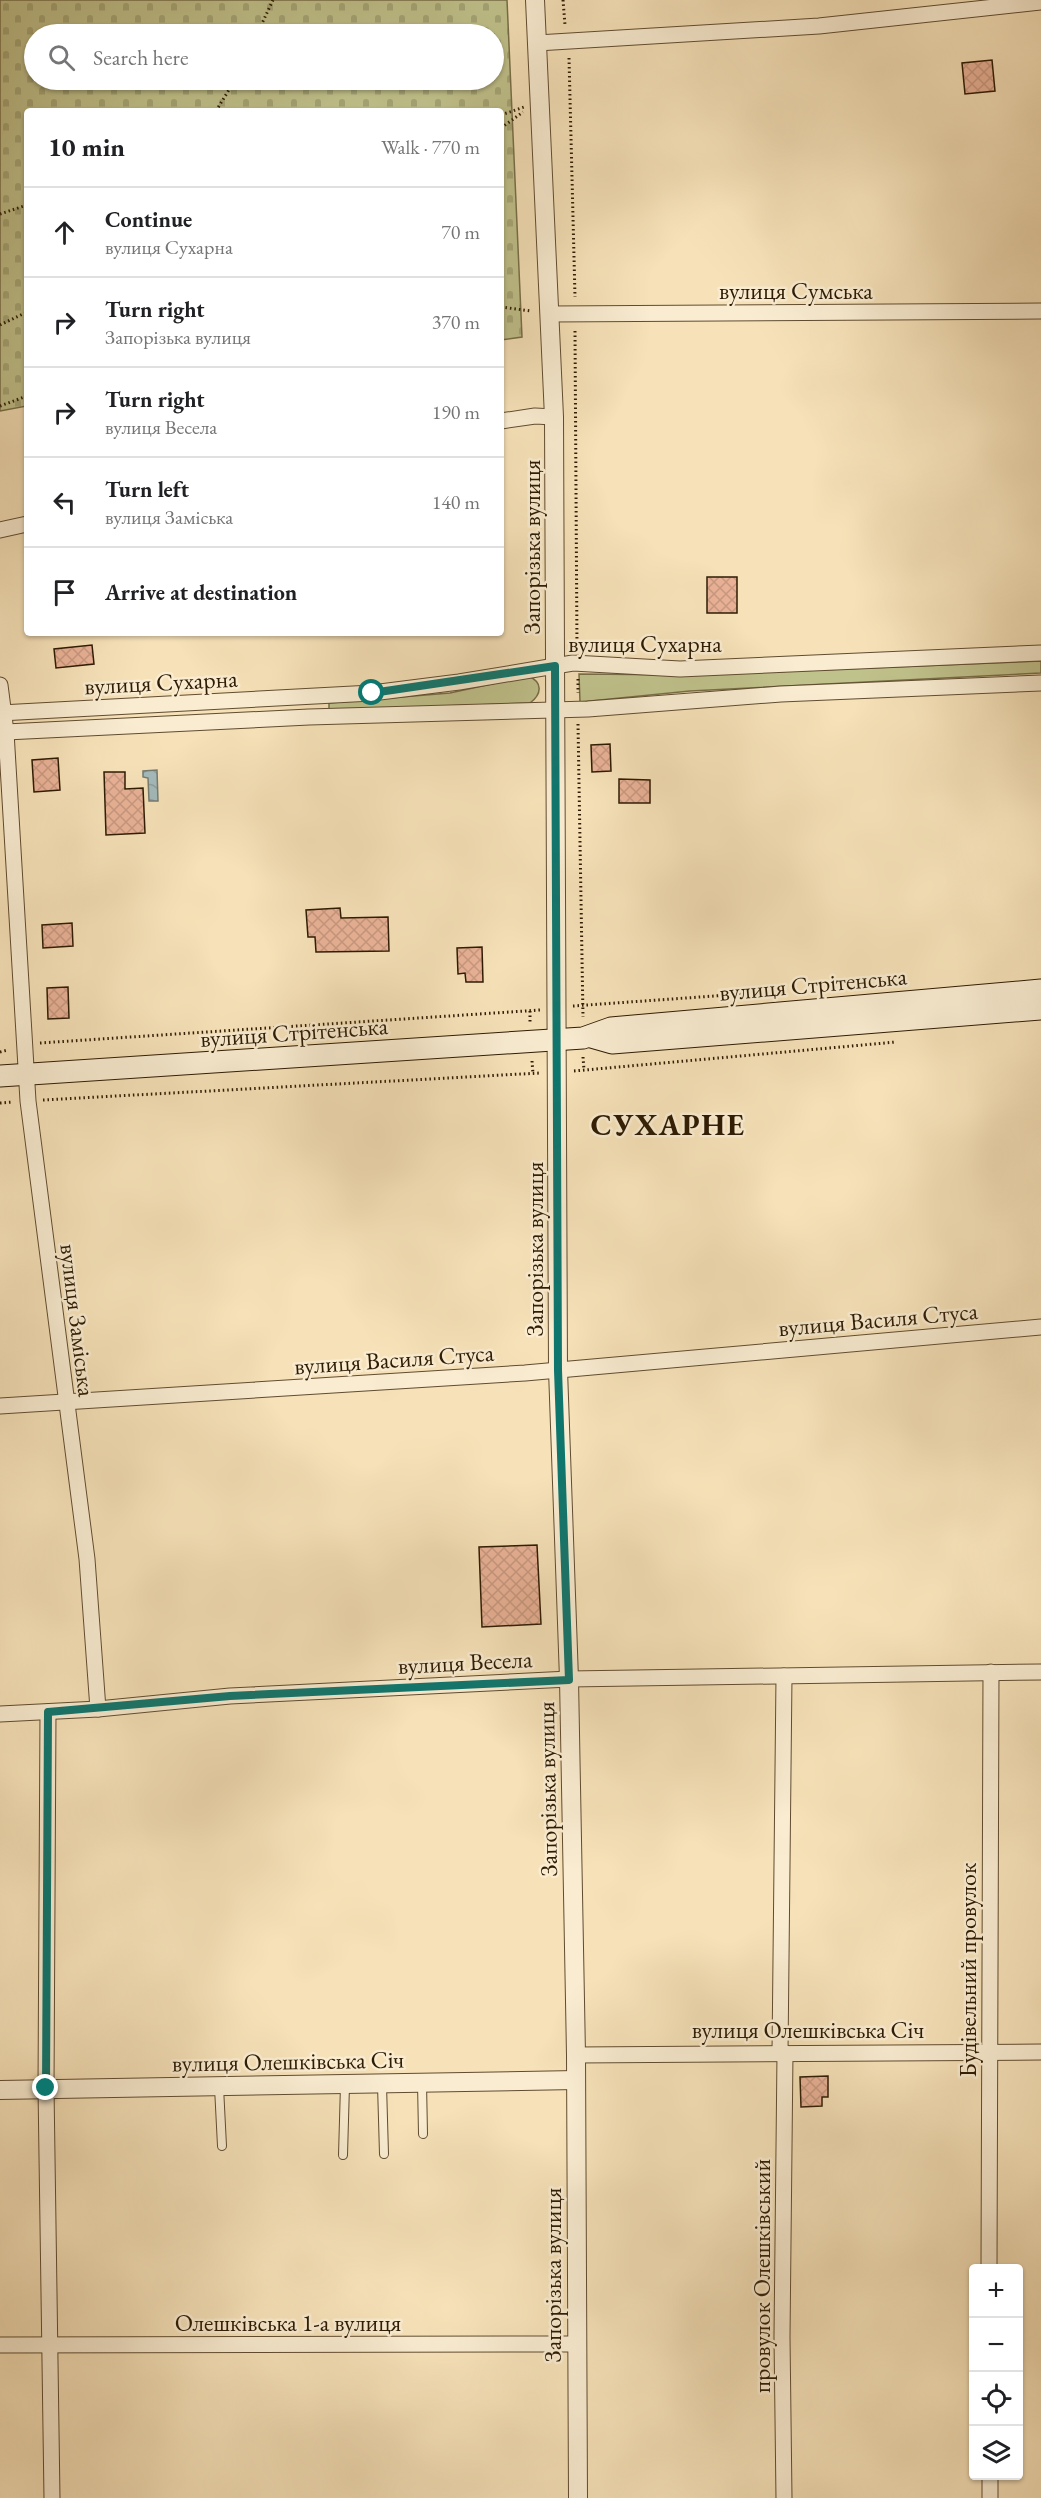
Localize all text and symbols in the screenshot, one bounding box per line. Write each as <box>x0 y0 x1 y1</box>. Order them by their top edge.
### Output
search box <box>24 24 504 90</box>
icon: search <box>45 41 78 74</box>
text: Search here <box>93 43 188 72</box>
text: 10 min <box>48 130 125 164</box>
text: Walk · 770 m <box>381 134 480 160</box>
text: Continue <box>105 205 192 234</box>
icon: ahead <box>48 216 81 249</box>
text: 70 m <box>441 219 480 245</box>
text: вулиця Сухарна <box>105 234 233 260</box>
street label: вулиця Сумська <box>719 275 873 306</box>
text: Turn right <box>105 295 204 324</box>
icon: right <box>48 306 81 339</box>
text: 370 m <box>432 309 480 335</box>
text: Запорізька вулиця <box>105 324 251 350</box>
text: Turn right <box>105 385 204 414</box>
icon: right <box>48 396 81 429</box>
text: 190 m <box>432 399 480 425</box>
text: вулиця Весела <box>105 414 217 440</box>
street label: Запорізька вулиця <box>516 459 547 635</box>
text: Turn left <box>105 475 189 504</box>
icon: left <box>48 486 81 519</box>
text: 140 m <box>432 489 480 515</box>
text: вулиця Заміська <box>105 504 233 530</box>
icon: arrive <box>48 576 81 609</box>
text: Arrive at destination <box>105 578 297 607</box>
street label: вулиця Сухарна <box>568 628 722 659</box>
street label: вулиця Сухарна <box>84 662 239 701</box>
route start <box>358 679 384 705</box>
street label: вулиця Стрітенська <box>718 960 908 1008</box>
street label: вулиця Стрітенська <box>199 1010 389 1054</box>
district label: СУХАРНЕ <box>590 1105 746 1144</box>
street label: Запорізька вулиця <box>519 1161 550 1337</box>
street label: вулиця Заміська <box>53 1242 103 1399</box>
street label: вулиця Василя Стуса <box>777 1295 980 1343</box>
street label: вулиця Василя Стуса <box>293 1337 495 1381</box>
street label: вулиця Весела <box>397 1643 534 1681</box>
street label: Запорізька вулиця <box>530 1701 564 1877</box>
street label: Будівельний провулок <box>952 1862 983 2077</box>
street label: вулиця Олешківська Січ <box>692 2014 924 2045</box>
street label: вулиця Олешківська Січ <box>172 2043 405 2079</box>
route end <box>32 2074 58 2100</box>
street label: провулок Олешківський <box>746 2159 777 2393</box>
street label: Запорізька вулиця <box>537 2187 568 2363</box>
map controls <box>969 2264 1023 2480</box>
button: + <box>969 2264 1023 2318</box>
street label: Олешківська 1-а вулиця <box>175 2307 402 2338</box>
button: − <box>969 2318 1023 2372</box>
button: locate <box>969 2372 1023 2426</box>
button: layers <box>969 2426 1023 2480</box>

